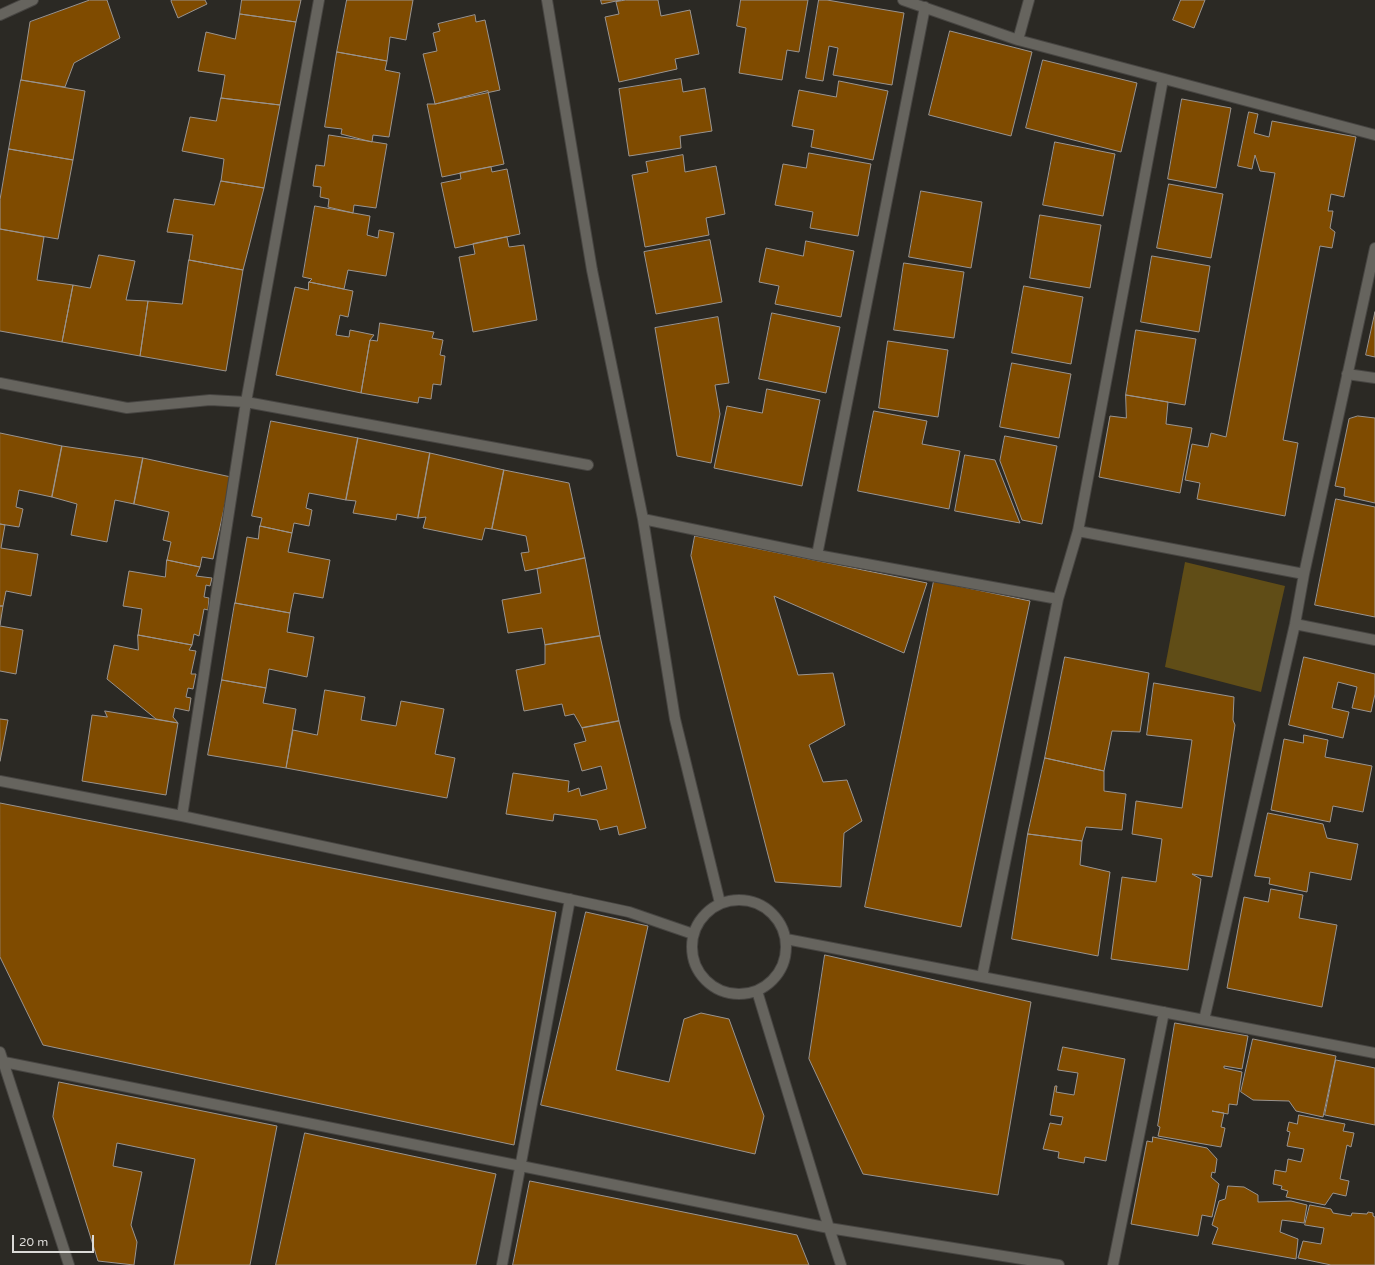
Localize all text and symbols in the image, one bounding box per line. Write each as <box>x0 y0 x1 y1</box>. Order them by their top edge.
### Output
scale bar <box>14 1227 96 1253</box>
text: 20 m <box>19 1235 48 1249</box>

